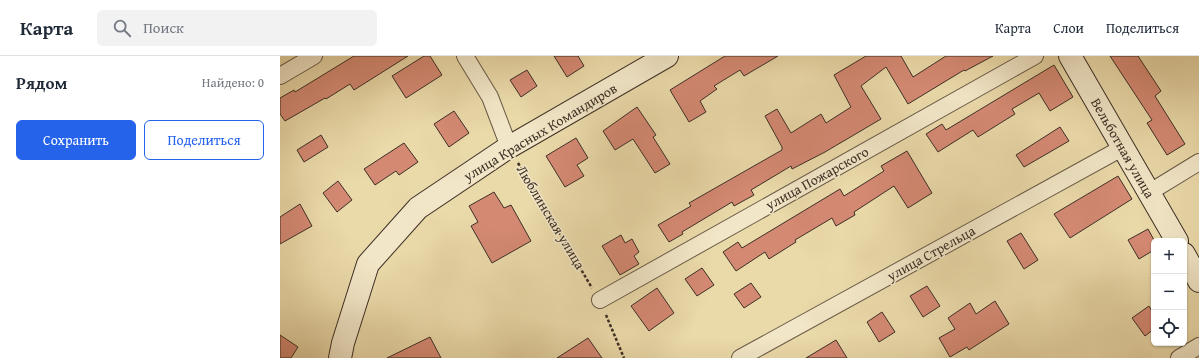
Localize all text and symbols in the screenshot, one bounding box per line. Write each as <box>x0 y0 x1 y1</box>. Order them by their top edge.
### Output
search box <box>97 10 377 46</box>
text: Карта <box>20 14 73 42</box>
icon: search <box>111 17 133 39</box>
text: Поиск <box>143 17 184 38</box>
text: Карта <box>995 18 1031 38</box>
text: Слои <box>1053 18 1084 38</box>
text: Поделиться <box>1106 18 1179 38</box>
text: Рядом <box>16 70 67 95</box>
text: Найдено: 0 <box>202 73 264 92</box>
street label: улица Красных Командиров <box>459 78 621 186</box>
street label: Вельботная улица <box>1086 94 1160 202</box>
button: Сохранить <box>16 120 136 160</box>
button: Поделиться <box>144 120 264 160</box>
street label: улица Пожарского <box>761 141 872 215</box>
street label: Люблинская улица <box>512 161 590 273</box>
street label: улица Стрельца <box>882 220 979 286</box>
map controls <box>1151 238 1187 346</box>
button: + <box>1151 238 1187 274</box>
button: − <box>1151 274 1187 310</box>
button: locate <box>1151 310 1187 346</box>

